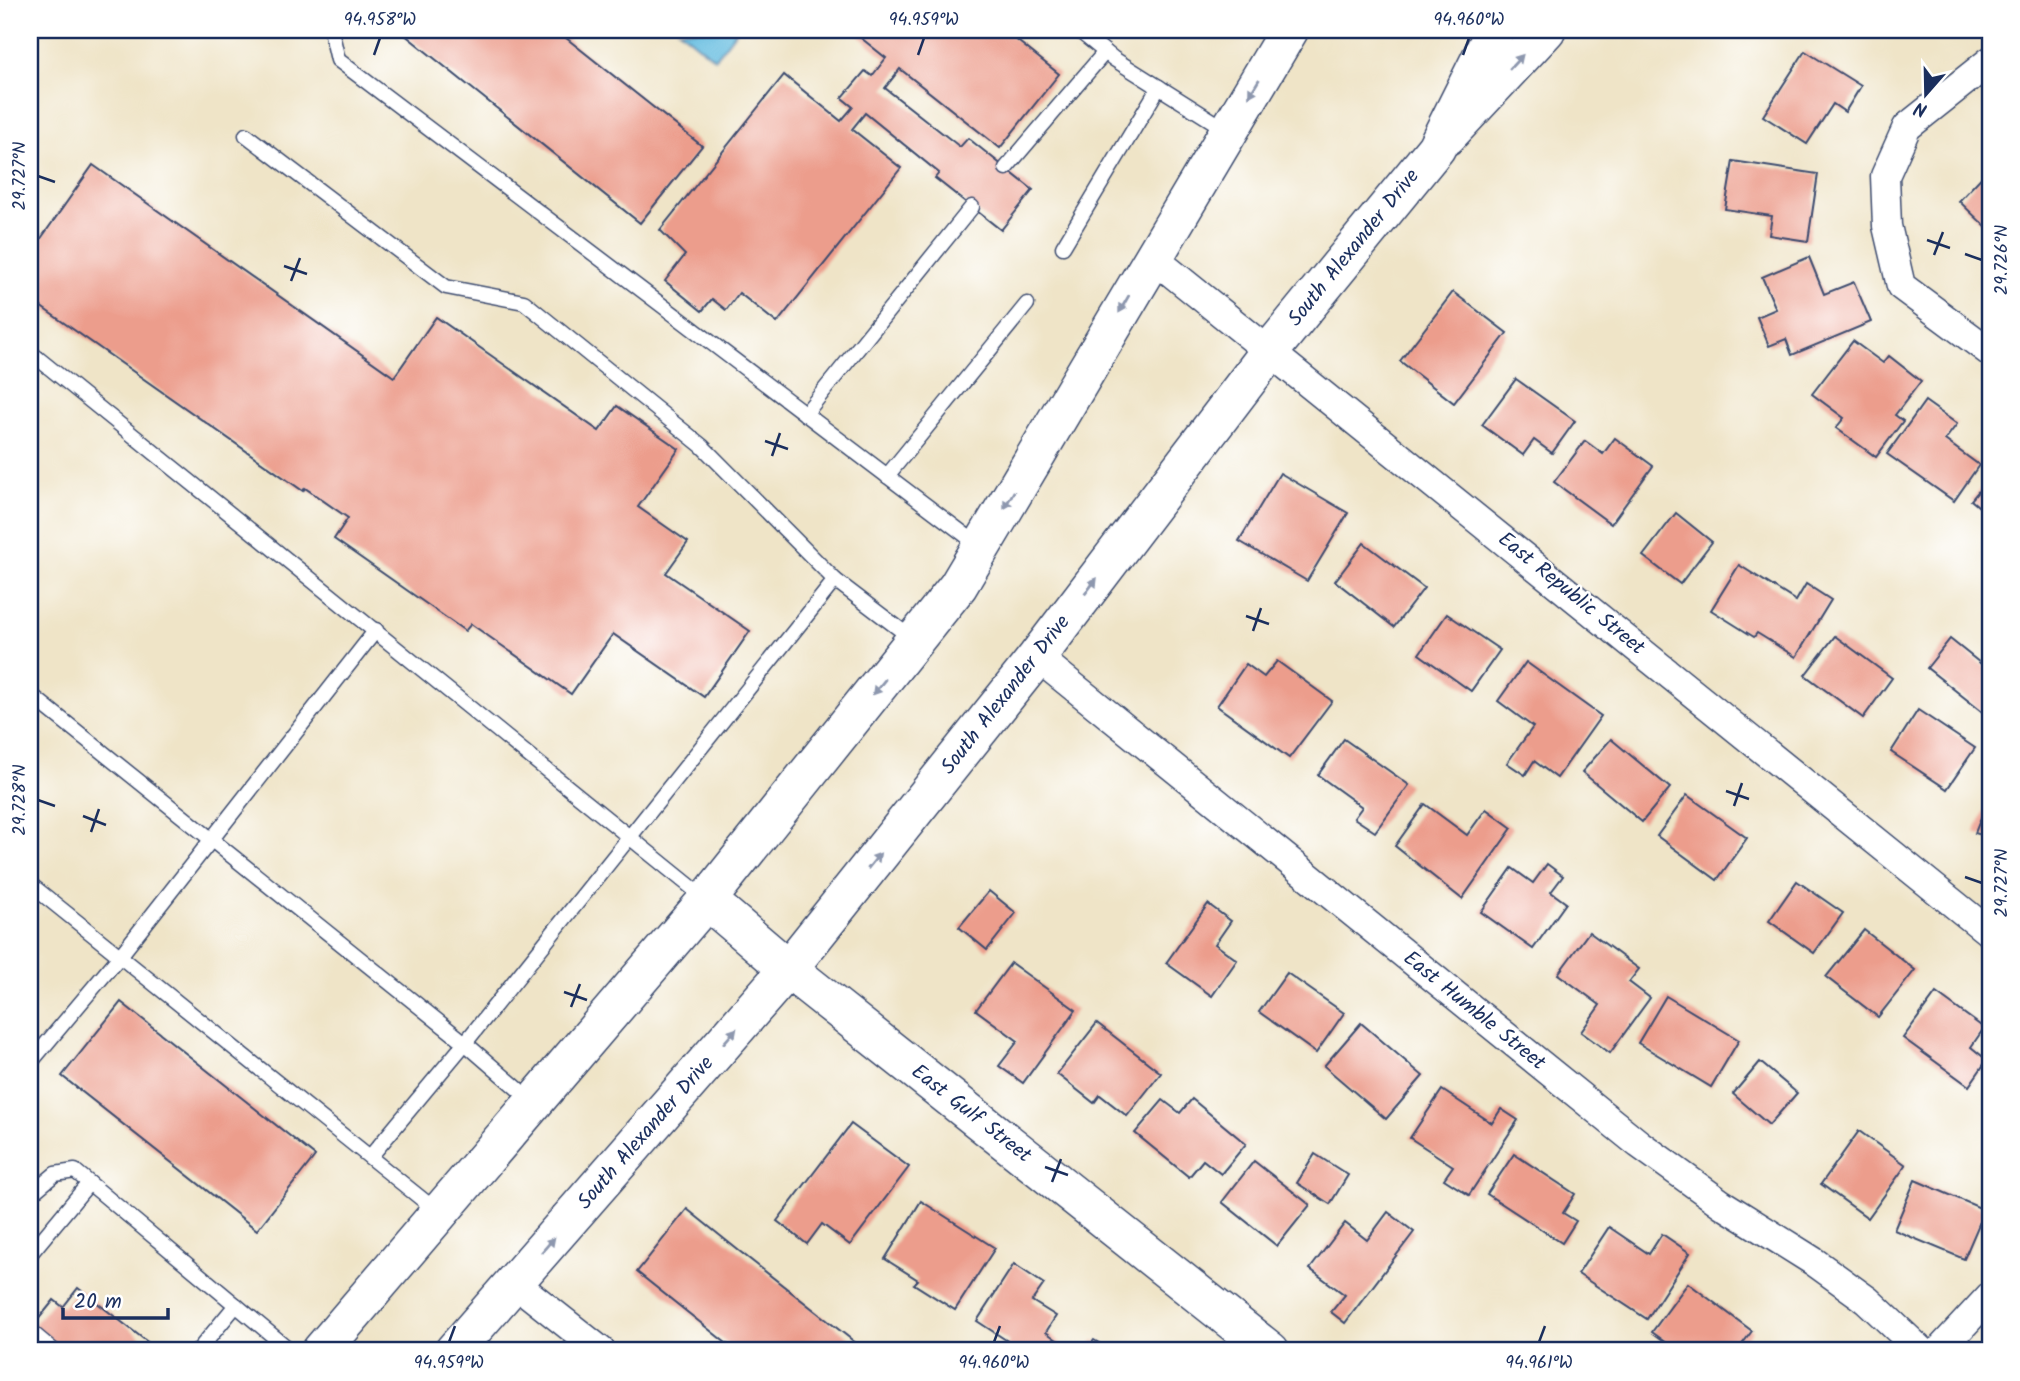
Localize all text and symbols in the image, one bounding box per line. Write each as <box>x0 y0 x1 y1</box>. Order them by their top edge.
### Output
text: 94.958°W <box>344 6 416 35</box>
text: 94.959°W <box>889 6 959 35</box>
text: 94.960°W <box>1434 6 1504 35</box>
one-way arrow <box>1508 53 1524 71</box>
north arrow <box>1890 60 1960 130</box>
one-way arrow <box>1247 79 1260 98</box>
text: N <box>1910 92 1932 124</box>
text: 29.727°N <box>6 142 35 210</box>
street label: South Alexander Drive <box>1280 161 1429 334</box>
text: 29.726°N <box>1988 225 2017 295</box>
one-way arrow <box>1118 295 1130 314</box>
one-way arrow <box>1003 491 1015 510</box>
street label: East Republic Street <box>1490 524 1653 665</box>
one-way arrow <box>1083 577 1097 595</box>
street label: South Alexander Drive <box>933 608 1079 782</box>
one-way arrow <box>872 678 887 695</box>
text: 29.728°N <box>6 764 35 836</box>
text: 29.727°N <box>1988 849 2017 917</box>
one-way arrow <box>867 852 882 870</box>
street label: East Humble Street <box>1395 943 1553 1080</box>
one-way arrow <box>722 1028 737 1045</box>
street label: South Alexander Drive <box>570 1048 723 1217</box>
street label: East Gulf Street <box>904 1056 1039 1172</box>
one-way arrow <box>540 1236 556 1254</box>
scale bar <box>63 1276 168 1320</box>
text: 20 m <box>74 1286 122 1319</box>
text: 94.959°W <box>414 1349 484 1378</box>
text: 94.960°W <box>959 1349 1029 1378</box>
text: 94.961°W <box>1505 1349 1573 1378</box>

